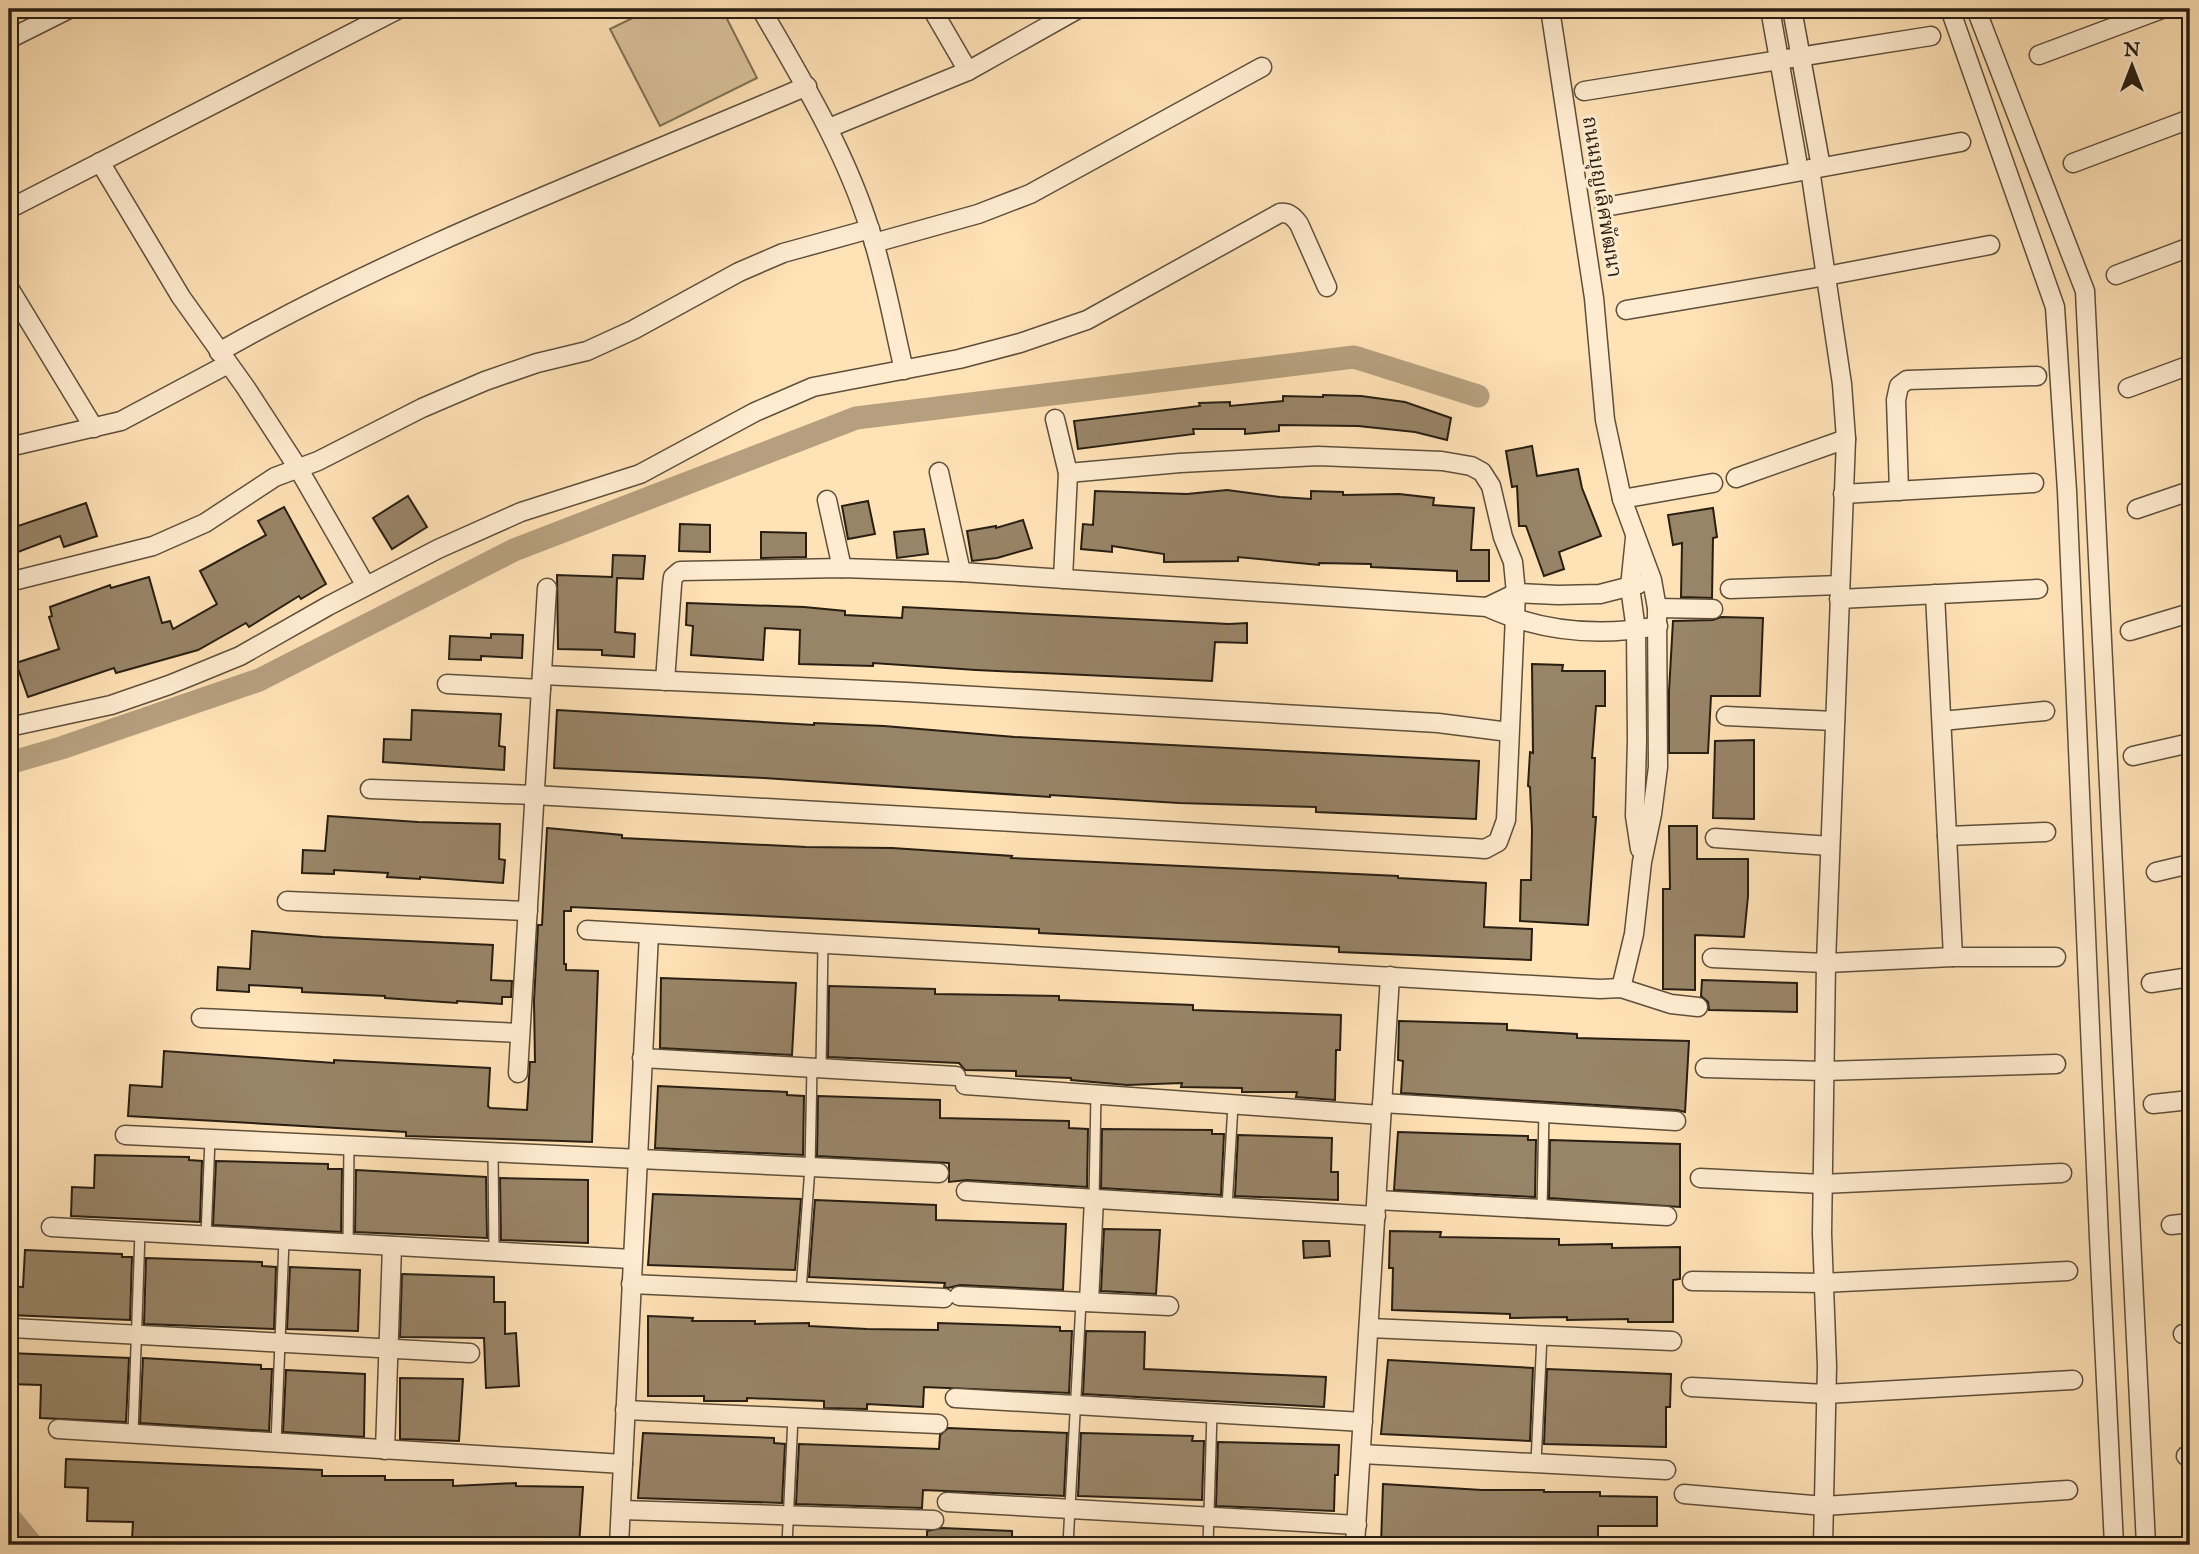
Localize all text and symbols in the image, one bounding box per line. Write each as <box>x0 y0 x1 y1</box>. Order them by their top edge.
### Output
north arrow <box>2098 32 2168 102</box>
text: N <box>2123 39 2141 63</box>
street label: ถนนบุญเลิศพัฒนา <box>1575 114 1627 280</box>

